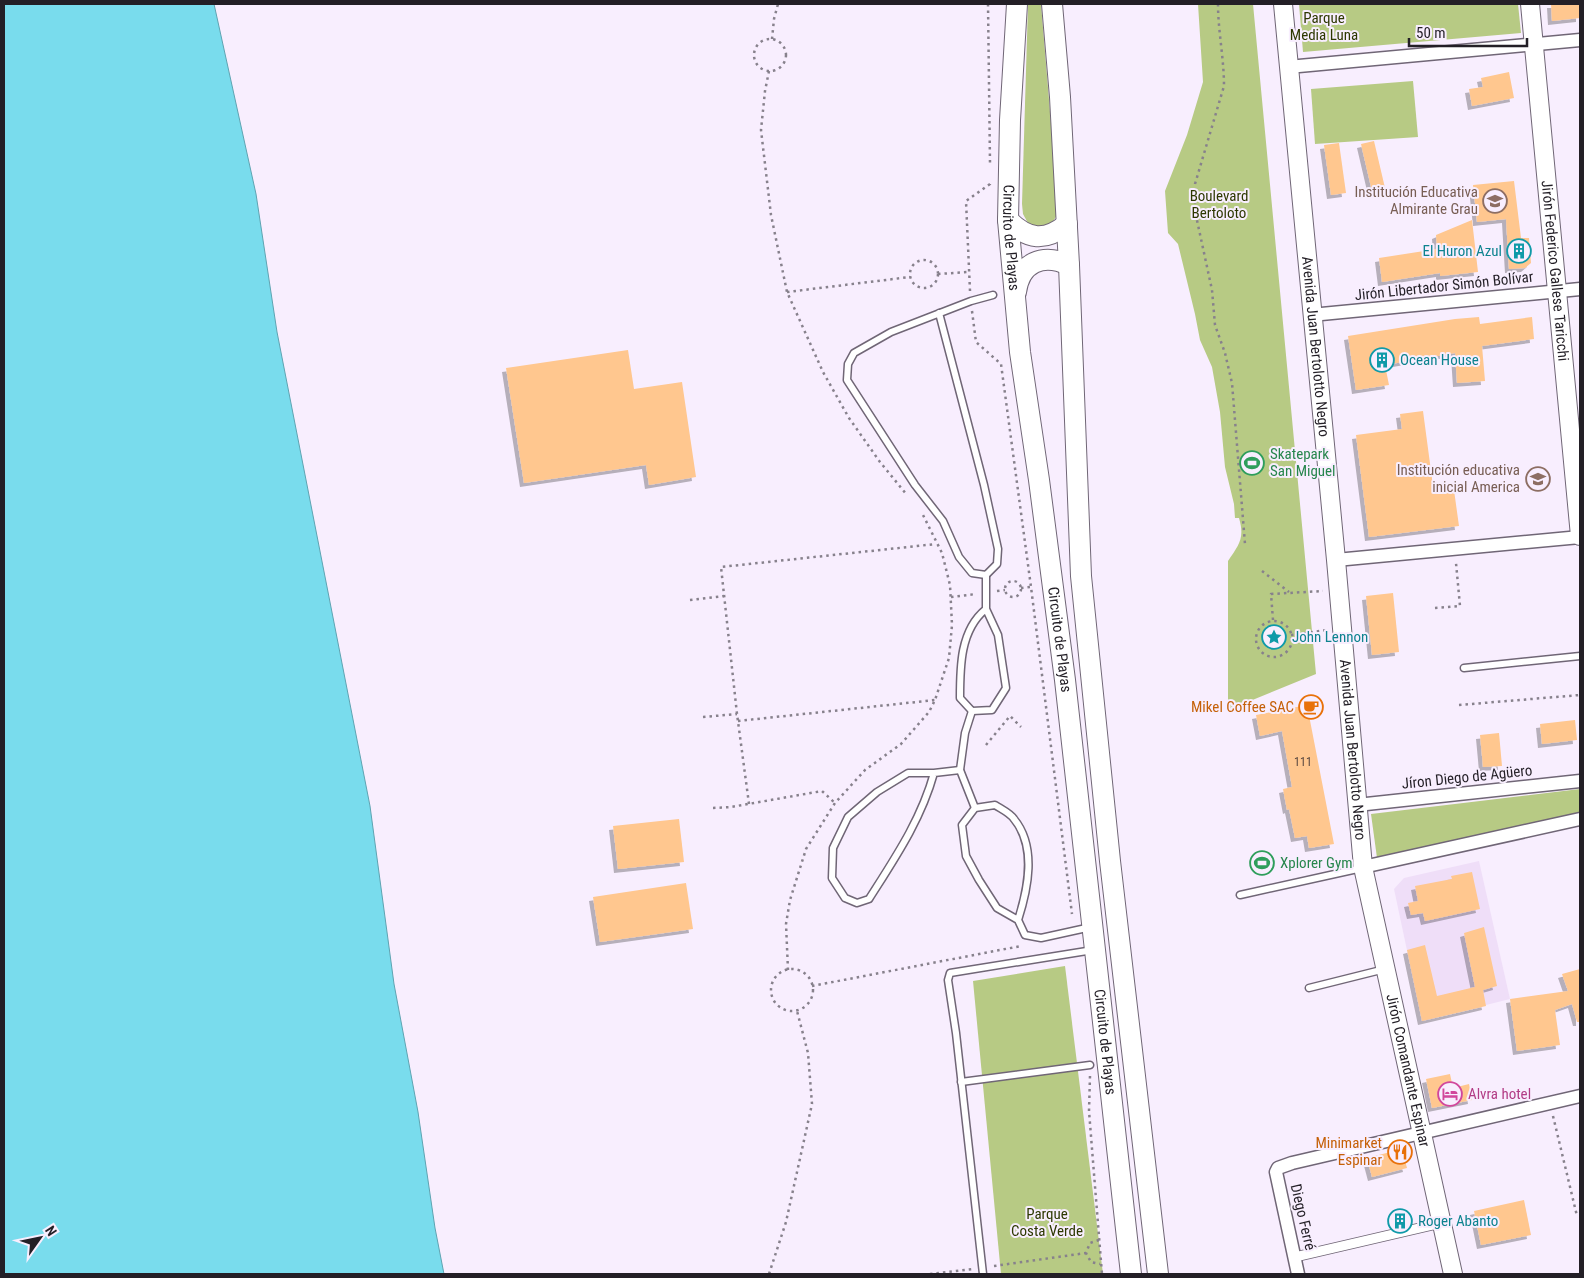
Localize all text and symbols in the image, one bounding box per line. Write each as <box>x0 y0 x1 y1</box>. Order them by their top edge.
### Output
park label: Parque Media Luna <box>1290 9 1358 44</box>
scale bar <box>1409 15 1526 47</box>
text: 50 m <box>1416 24 1446 42</box>
street label: Jirón Federico Gallese Taricchi <box>1538 180 1573 362</box>
place label: Institución Educativa Almirante Grau <box>1354 183 1478 218</box>
street label: Circuito de Playas <box>999 184 1023 292</box>
park label: Boulevard Bertoloto <box>1190 187 1248 222</box>
school or university icon: Institución Educativa Almirante Grau <box>1482 188 1508 214</box>
building icon: El Huron Azul <box>1506 238 1532 264</box>
place label: El Huron Azul <box>1422 242 1502 260</box>
street label: Avenida Juan Bertolotto Negro <box>1298 255 1333 438</box>
street label: Jirón Libertador Simón Bolívar <box>1354 268 1535 304</box>
building icon: Ocean House <box>1369 347 1395 373</box>
place label: Ocean House <box>1400 351 1479 369</box>
place label: Skatepark San Miguel <box>1270 445 1336 480</box>
sports icon: Skatepark San Miguel <box>1239 450 1265 476</box>
place label: Institución educativa inicial America <box>1397 461 1520 496</box>
school or university icon: Institución educativa inicial America <box>1525 466 1551 492</box>
street label: Circuito de Playas <box>1044 586 1075 693</box>
place icon: John Lennon <box>1261 624 1287 650</box>
place label: John Lennon <box>1292 628 1368 646</box>
street label: Avenida Juan Bertolotto Negro <box>1336 659 1370 841</box>
cafe icon: Mikel Coffee SAC <box>1298 694 1324 720</box>
place label: Mikel Coffee SAC <box>1191 698 1294 716</box>
house number: 111 <box>1294 755 1312 769</box>
street label: Jíron Diego de Agüero <box>1401 761 1533 793</box>
sports icon: Xplorer Gym <box>1249 850 1275 876</box>
place label: Xplorer Gym <box>1280 854 1353 872</box>
street label: Circuito de Playas <box>1090 988 1120 1096</box>
street label: Jirón Comandante Espinar <box>1382 992 1434 1149</box>
hotel icon: Alvra hotel <box>1437 1081 1463 1107</box>
place label: Alvra hotel <box>1468 1085 1531 1103</box>
place label: Minimarket Espinar <box>1315 1134 1382 1169</box>
restaurant icon: Minimarket Espinar <box>1387 1139 1413 1165</box>
street label: Diego Ferré <box>1287 1182 1319 1252</box>
park label: Parque Costa Verde <box>1011 1205 1083 1240</box>
building icon: Roger Abanto <box>1387 1208 1413 1234</box>
place label: Roger Abanto <box>1418 1212 1498 1230</box>
north arrow <box>15 1213 65 1263</box>
text: N <box>42 1223 60 1239</box>

